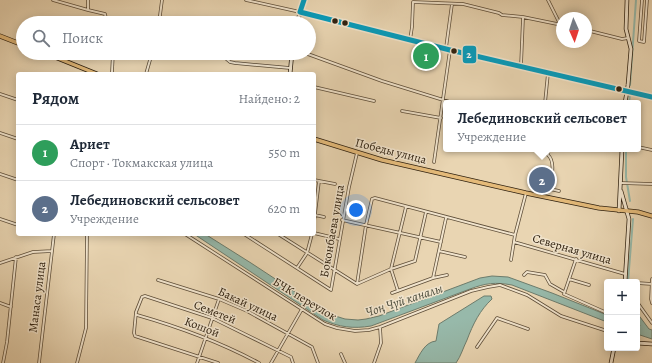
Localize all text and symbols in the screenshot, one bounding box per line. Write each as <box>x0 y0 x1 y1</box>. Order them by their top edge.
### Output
north arrow <box>556 12 592 48</box>
search box <box>16 16 316 60</box>
unlabelled marker <box>330 16 340 26</box>
unlabelled marker <box>340 18 350 28</box>
icon: search <box>30 27 52 49</box>
text: Поиск <box>62 28 103 48</box>
pin: 1 <box>413 41 439 71</box>
line badge: 2 <box>462 45 477 64</box>
unlabelled marker <box>449 46 459 56</box>
text: 2 <box>466 47 472 62</box>
unlabelled marker <box>614 84 624 94</box>
text: Рядом <box>32 87 79 110</box>
text: Найдено: 2 <box>239 90 300 107</box>
popup <box>443 100 641 152</box>
text: Лебединовский сельсовет <box>457 108 627 128</box>
text: Учреждение <box>457 128 526 145</box>
text: Ариет <box>70 134 110 154</box>
street label: Победы улица <box>354 134 429 168</box>
text: 1 <box>43 144 47 161</box>
text: 550 m <box>269 144 300 161</box>
text: Спорт · Токмакская улица <box>70 154 213 171</box>
pin: 2 <box>529 165 555 195</box>
street label: Боконбаева улица <box>316 183 348 279</box>
text: Лебединовский сельсовет <box>70 190 240 210</box>
text: 2 <box>42 200 48 217</box>
text: 620 m <box>267 200 300 217</box>
your location <box>346 200 366 220</box>
text: Учреждение <box>70 210 139 227</box>
street label: Северная улица <box>531 230 614 268</box>
street label: Манаса улица <box>25 260 49 334</box>
street label: БЧК переулок <box>270 274 340 324</box>
map controls <box>604 279 640 351</box>
button: + <box>604 279 640 315</box>
water label: Чоң Чүй каналы <box>363 280 445 320</box>
street label: Бакай улица <box>216 283 281 325</box>
street label: Семетей <box>192 296 238 328</box>
street label: Кошой <box>182 313 222 341</box>
button: − <box>604 315 640 351</box>

